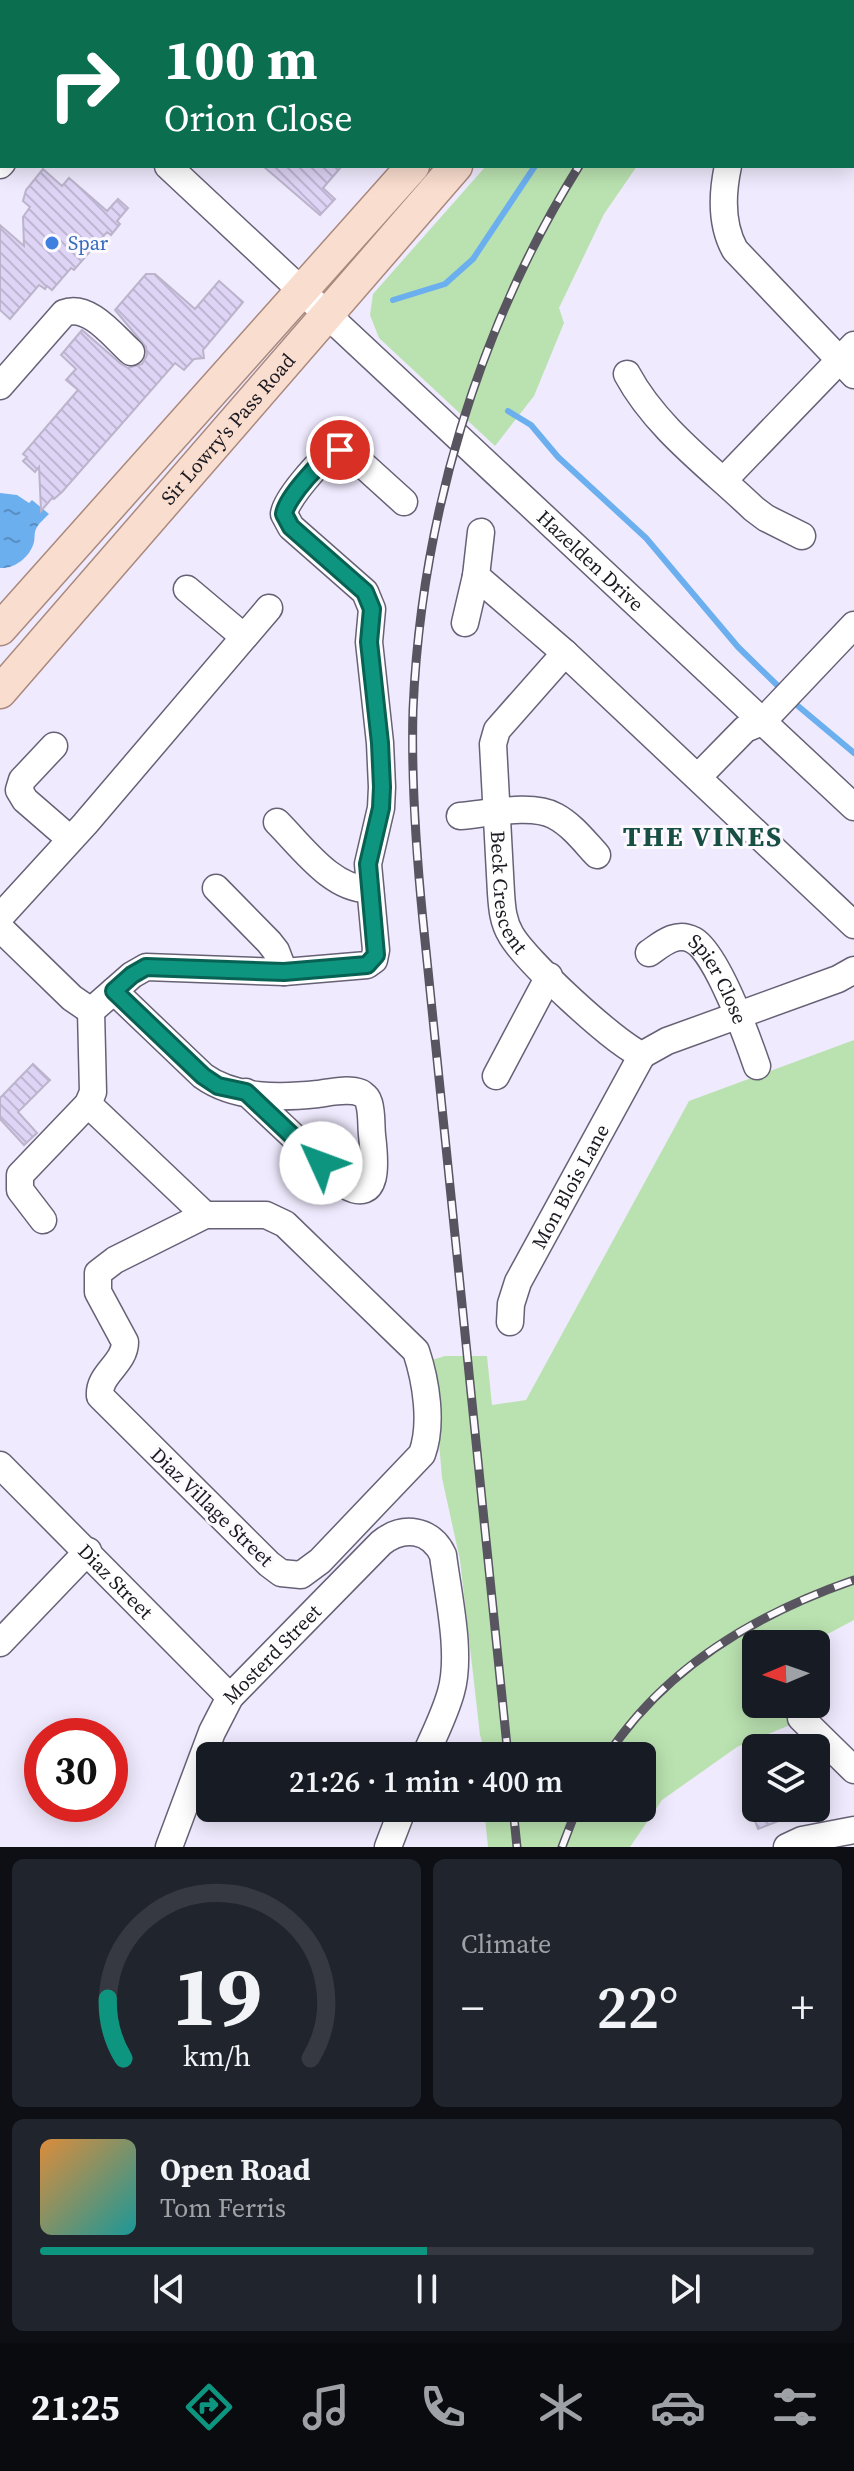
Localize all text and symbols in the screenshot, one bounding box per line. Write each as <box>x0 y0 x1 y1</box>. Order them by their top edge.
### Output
text: 100 m <box>164 21 318 98</box>
icon: right <box>32 32 136 136</box>
text: Orion Close <box>164 94 353 143</box>
place label: Spar <box>68 229 109 257</box>
marker: Spar <box>43 234 61 252</box>
street label: Sir Lowry's Pass Road <box>154 347 302 511</box>
pin <box>306 416 374 484</box>
icon: arrive <box>318 428 362 472</box>
street label: Hazelden Drive <box>531 504 650 618</box>
district label: THE VINES <box>623 817 783 855</box>
street label: Beck Crescent <box>484 830 534 960</box>
street label: Spier Close <box>683 927 754 1028</box>
street label: Mon Blois Lane <box>525 1119 616 1254</box>
position arrow <box>279 1121 363 1205</box>
street label: Diaz Village Street <box>144 1441 280 1573</box>
street label: Diaz Street <box>72 1538 160 1626</box>
street label: Mosterd Street <box>216 1598 328 1710</box>
north arrow <box>742 1630 830 1718</box>
map controls <box>742 1630 830 1822</box>
speed limit sign: 30 <box>24 1718 128 1822</box>
button: layers <box>742 1734 830 1822</box>
text: 21:26 · 1 min · 400 m <box>289 1761 563 1802</box>
text: Climate <box>461 1926 551 1962</box>
text: 19 <box>171 1939 262 2053</box>
text: 22° <box>596 1966 679 2048</box>
text: − <box>461 1977 484 2038</box>
text: + <box>791 1977 814 2038</box>
text: km/h <box>182 2036 251 2076</box>
text: Open Road <box>160 2149 311 2190</box>
text: Tom Ferris <box>160 2190 286 2226</box>
icon: previous <box>147 2267 191 2311</box>
icon: pause <box>405 2267 449 2311</box>
icon: next <box>663 2267 707 2311</box>
icon: directions <box>181 2379 237 2435</box>
icon: music <box>298 2379 354 2435</box>
icon: phone <box>415 2379 471 2435</box>
icon: climate <box>533 2379 589 2435</box>
icon: car <box>650 2379 706 2435</box>
icon: filters <box>767 2379 823 2435</box>
text: 21:25 <box>31 2383 120 2432</box>

